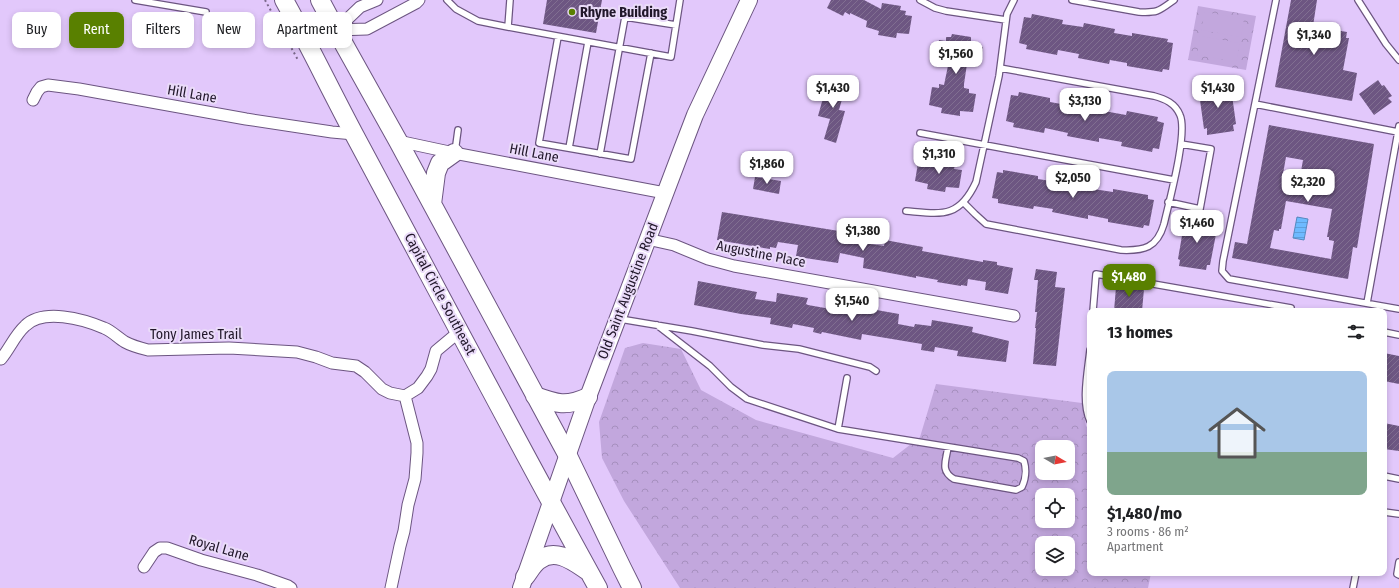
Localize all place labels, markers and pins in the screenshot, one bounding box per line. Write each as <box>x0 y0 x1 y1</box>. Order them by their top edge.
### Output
place label: Rhyne Building <box>580 4 667 21</box>
marker: Rhyne Building <box>567 7 577 17</box>
pin: $1,340 <box>1281 22 1347 56</box>
pin: $1,560 <box>923 41 989 75</box>
pin: $1,430 <box>800 75 866 109</box>
pin: $1,430 <box>1185 75 1251 109</box>
pin: $3,130 <box>1052 88 1118 122</box>
pin: $1,310 <box>906 141 972 175</box>
pin: $1,860 <box>734 151 800 185</box>
pin: $2,050 <box>1040 165 1106 199</box>
pin: $2,320 <box>1275 169 1341 203</box>
pin: $1,460 <box>1164 210 1230 244</box>
pin: $1,380 <box>830 218 896 252</box>
pin: $1,480 <box>1096 264 1162 298</box>
pin: $1,540 <box>819 288 885 322</box>

